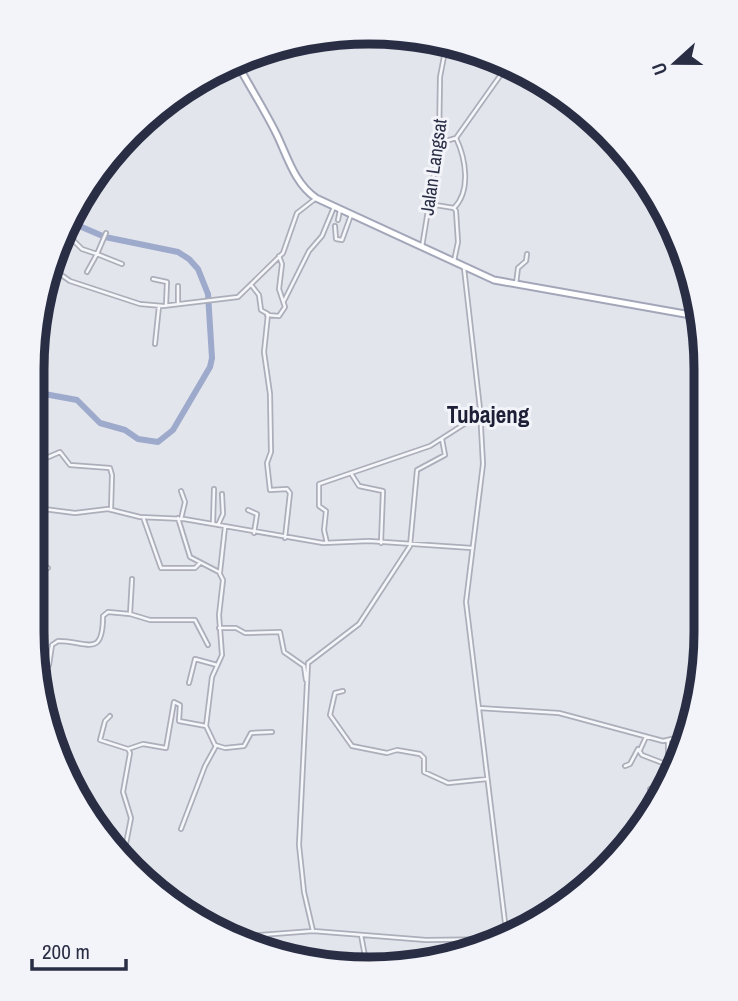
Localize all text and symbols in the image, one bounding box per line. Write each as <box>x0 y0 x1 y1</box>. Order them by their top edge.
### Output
north arrow <box>640 28 710 98</box>
text: U <box>645 59 673 79</box>
street label: Jalan Langsat <box>413 116 453 217</box>
district label: Tubajeng <box>447 399 530 430</box>
scale bar <box>32 928 126 972</box>
text: 200 m <box>42 937 90 966</box>

